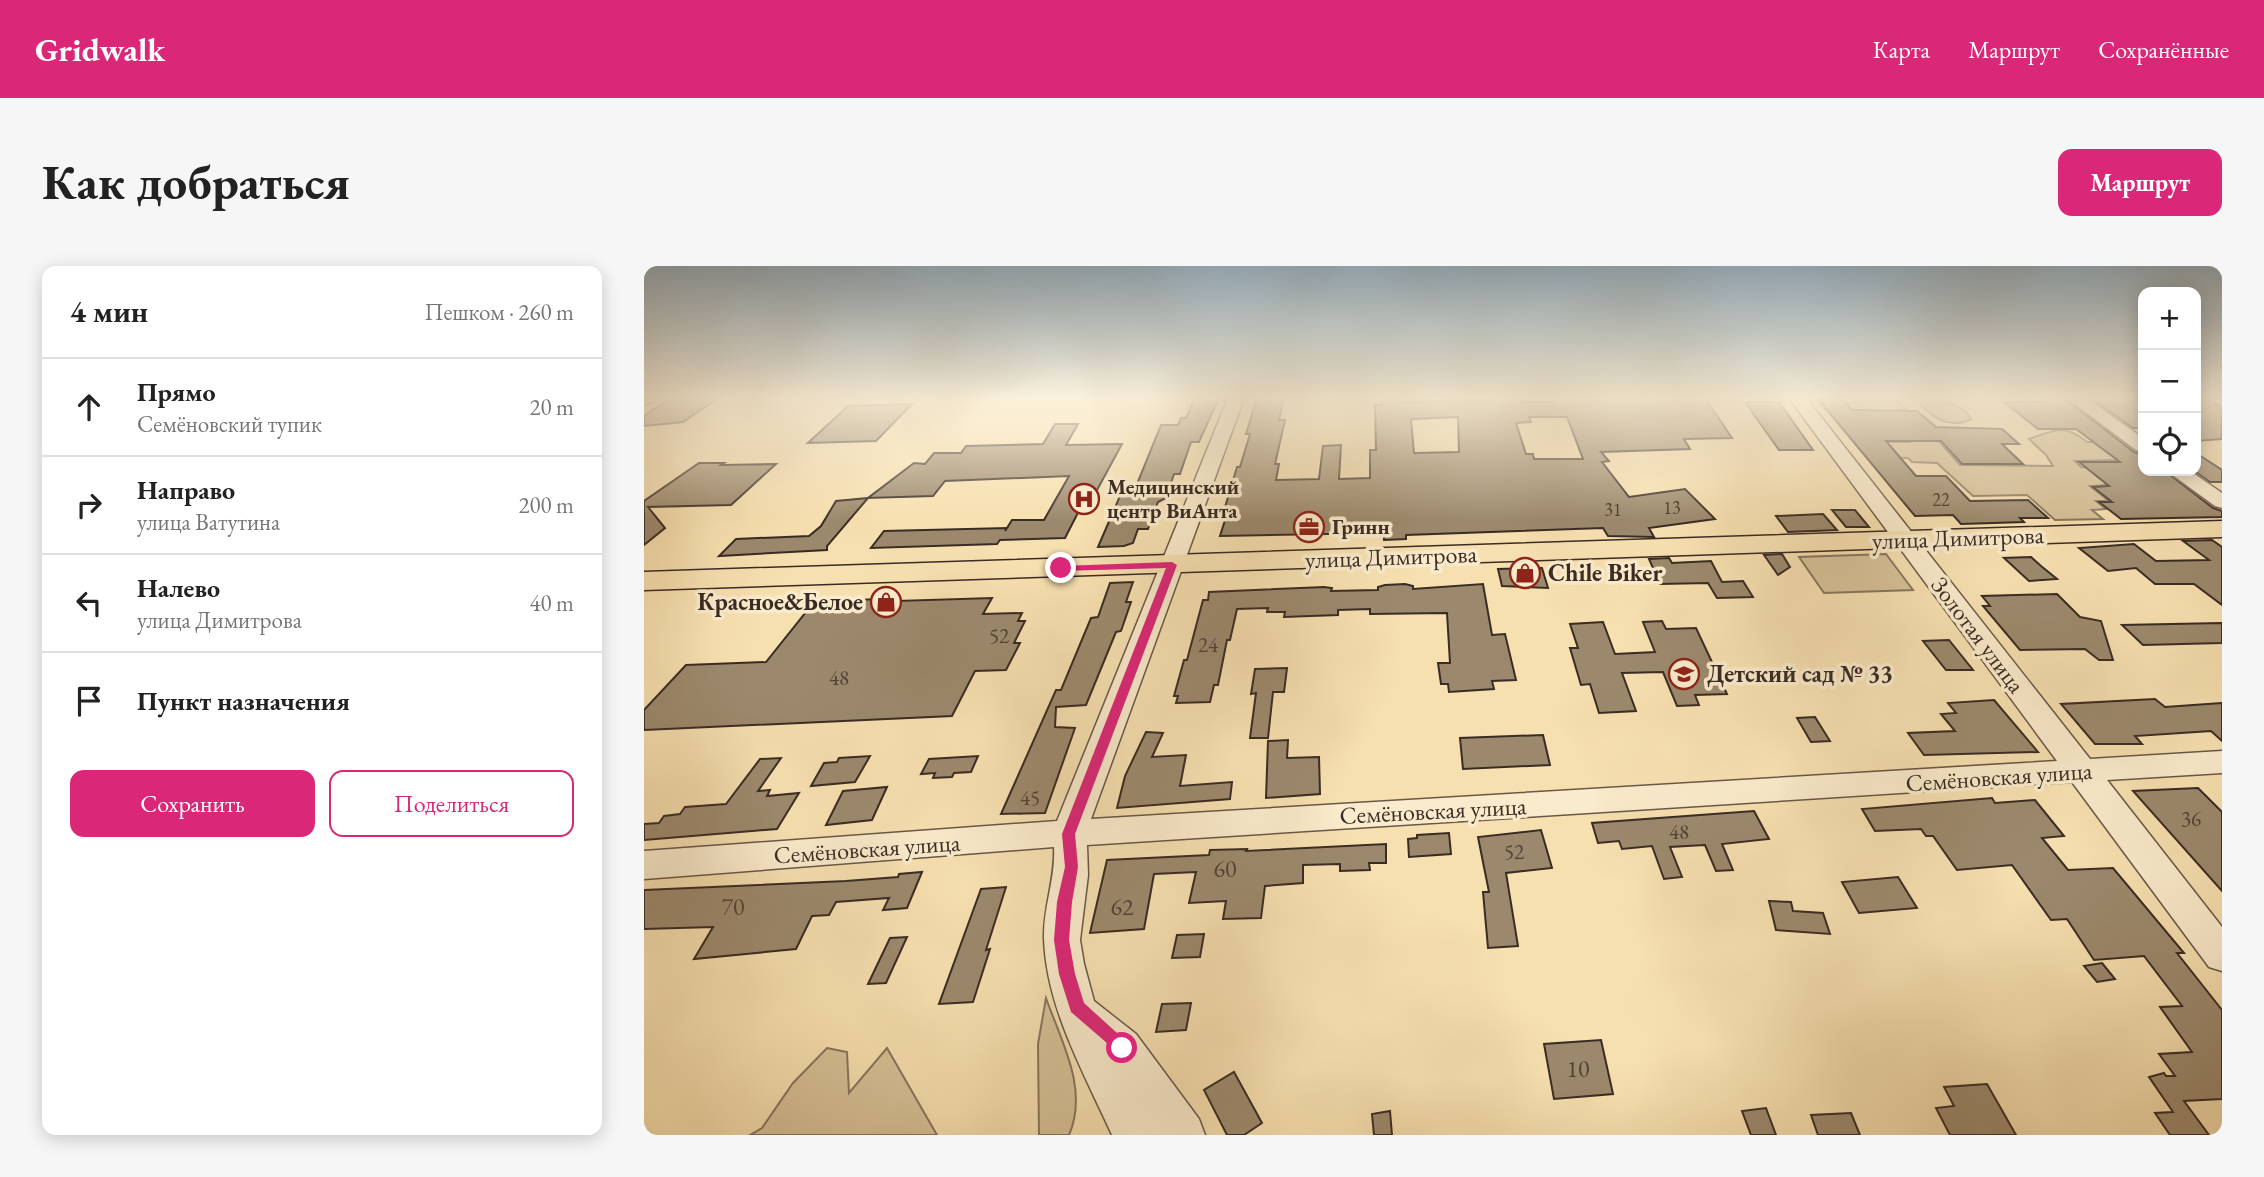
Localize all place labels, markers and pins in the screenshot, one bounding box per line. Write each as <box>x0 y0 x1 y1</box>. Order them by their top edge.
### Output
place label: Медицинский центр ВиАнта <box>1107 473 1239 524</box>
hospital icon: Медицинский центр ВиАнта <box>1067 482 1101 516</box>
office icon: Гринн <box>1292 510 1326 544</box>
place label: Гринн <box>1332 513 1390 540</box>
shop icon: Chile Biker <box>1508 556 1542 590</box>
place label: Chile Biker <box>1548 557 1662 588</box>
shop icon: Красное&Белое <box>869 585 903 619</box>
place label: Красное&Белое <box>698 586 863 617</box>
school or university icon: Детский сад № 33 <box>1667 657 1701 691</box>
place label: Детский сад № 33 <box>1707 658 1893 689</box>

